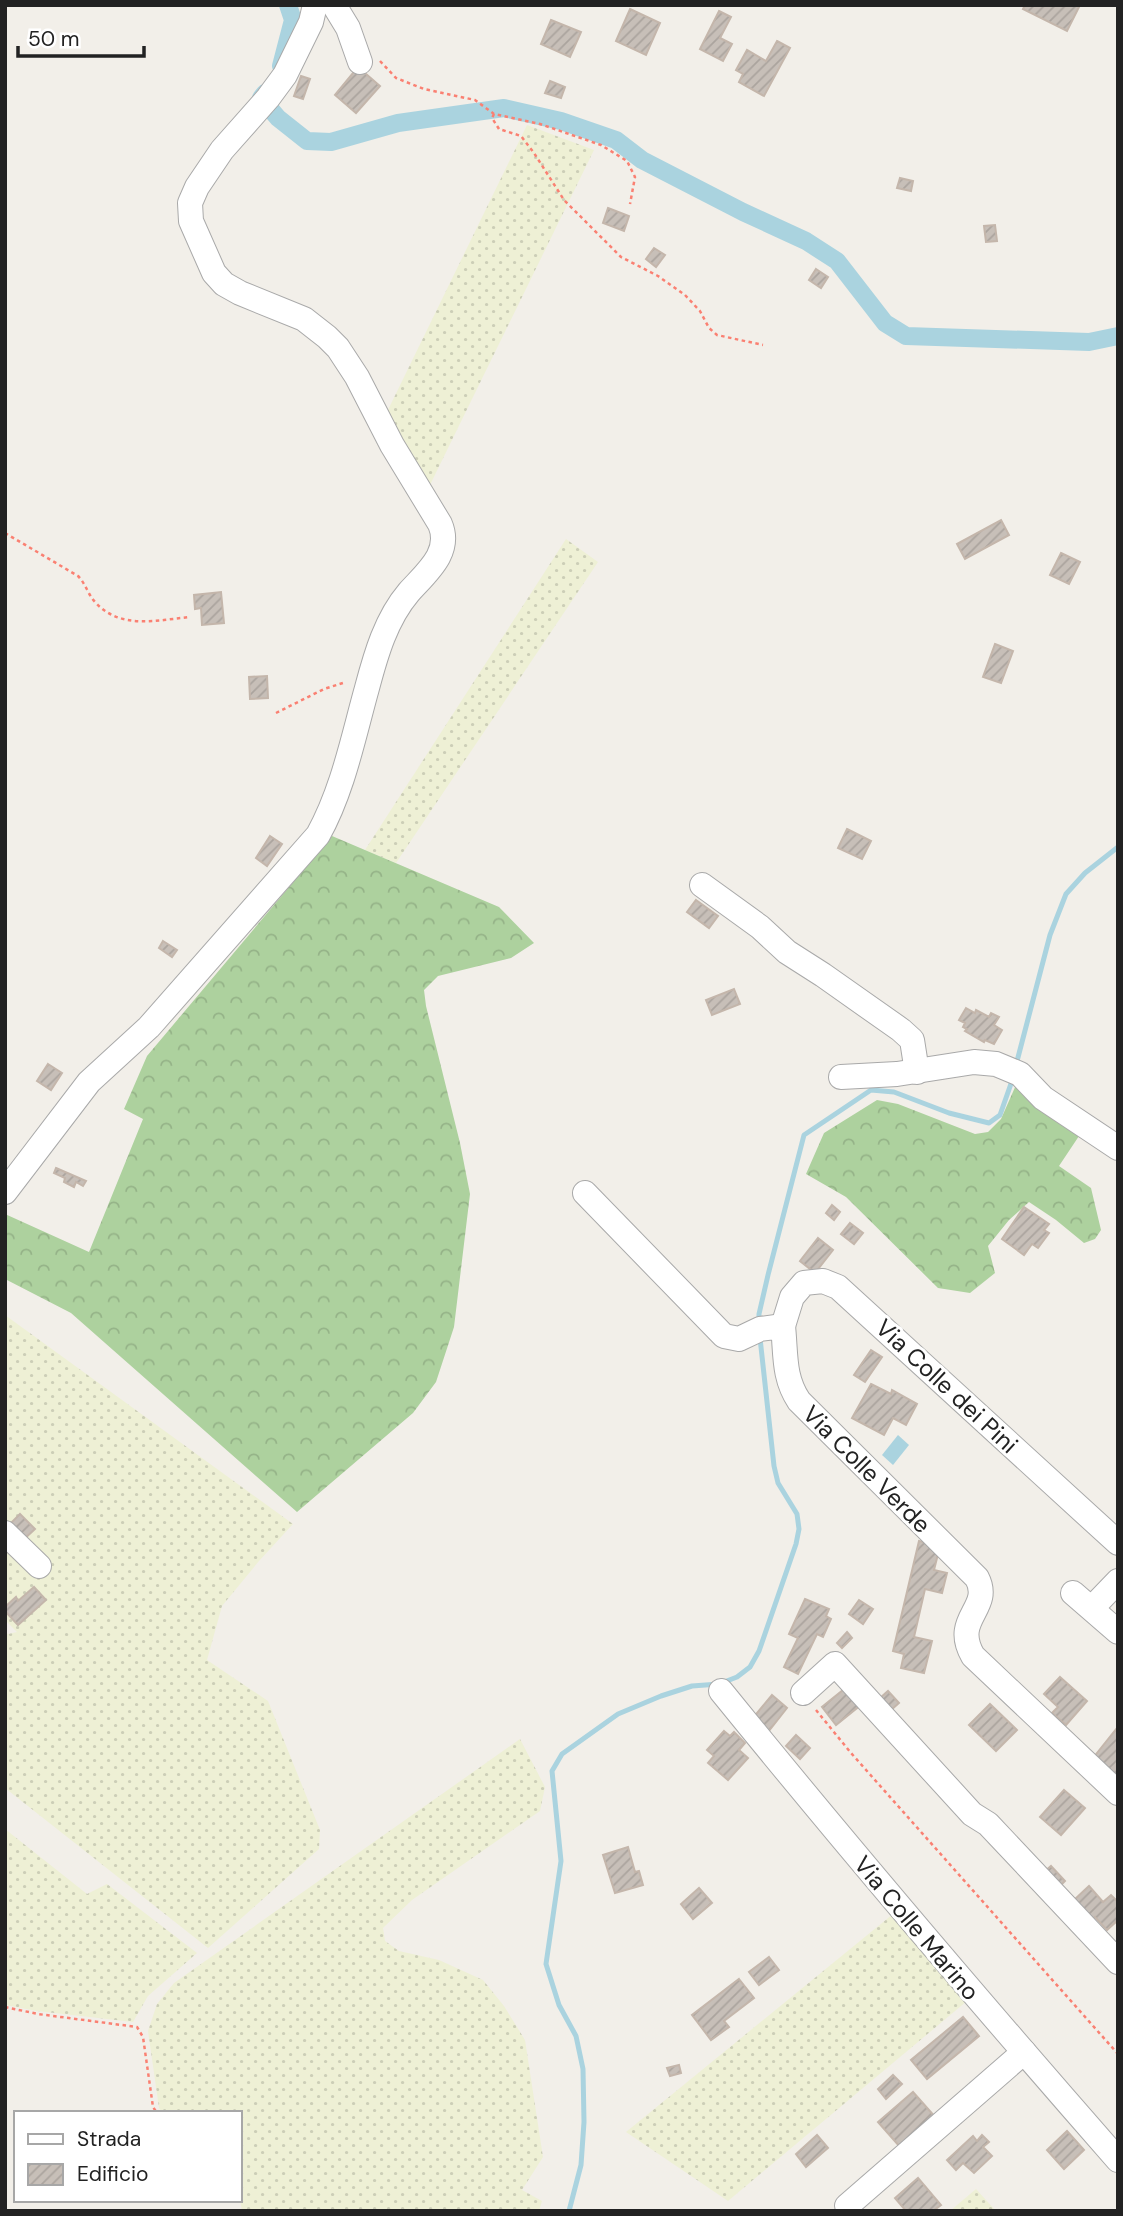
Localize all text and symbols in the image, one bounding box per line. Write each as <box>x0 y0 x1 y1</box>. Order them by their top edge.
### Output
scale bar <box>18 14 144 58</box>
text: 50 m <box>28 25 79 53</box>
street label: Via Colle dei Pini <box>869 1312 1025 1460</box>
street label: Via Colle Verde <box>796 1398 938 1540</box>
street label: Via Colle Marino <box>847 1849 987 2007</box>
legend <box>14 2111 242 2202</box>
text: Strada <box>77 2125 141 2153</box>
text: Edificio <box>77 2160 148 2188</box>

